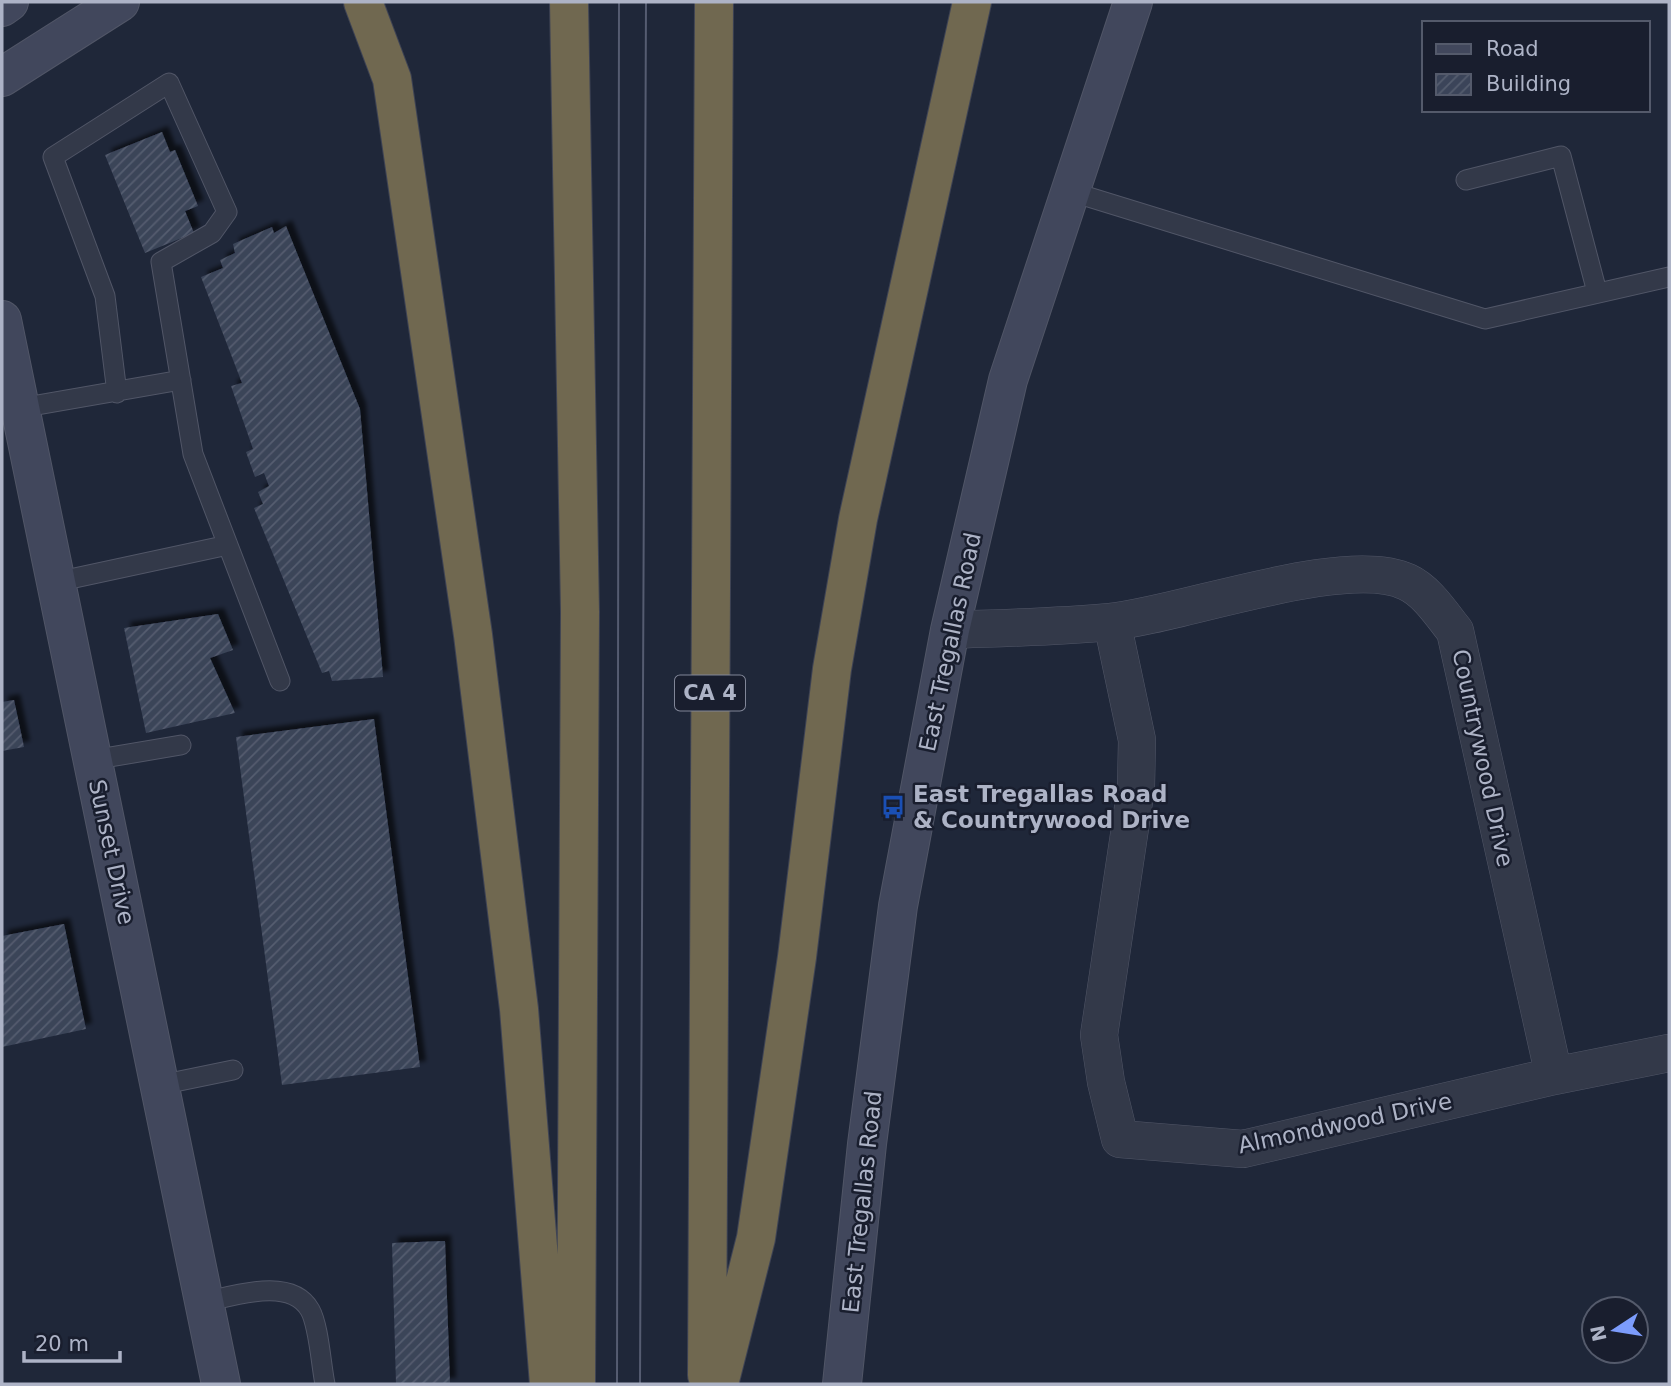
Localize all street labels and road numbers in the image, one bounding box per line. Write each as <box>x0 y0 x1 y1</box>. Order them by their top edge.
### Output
street label: East Tregallas Road <box>914 530 986 754</box>
street label: Countrywood Drive <box>1447 647 1519 869</box>
road number: CA 4 <box>675 676 745 710</box>
street label: Sunset Drive <box>84 777 140 927</box>
street label: Almondwood Drive <box>1236 1088 1454 1158</box>
street label: East Tregallas Road <box>837 1090 887 1314</box>

